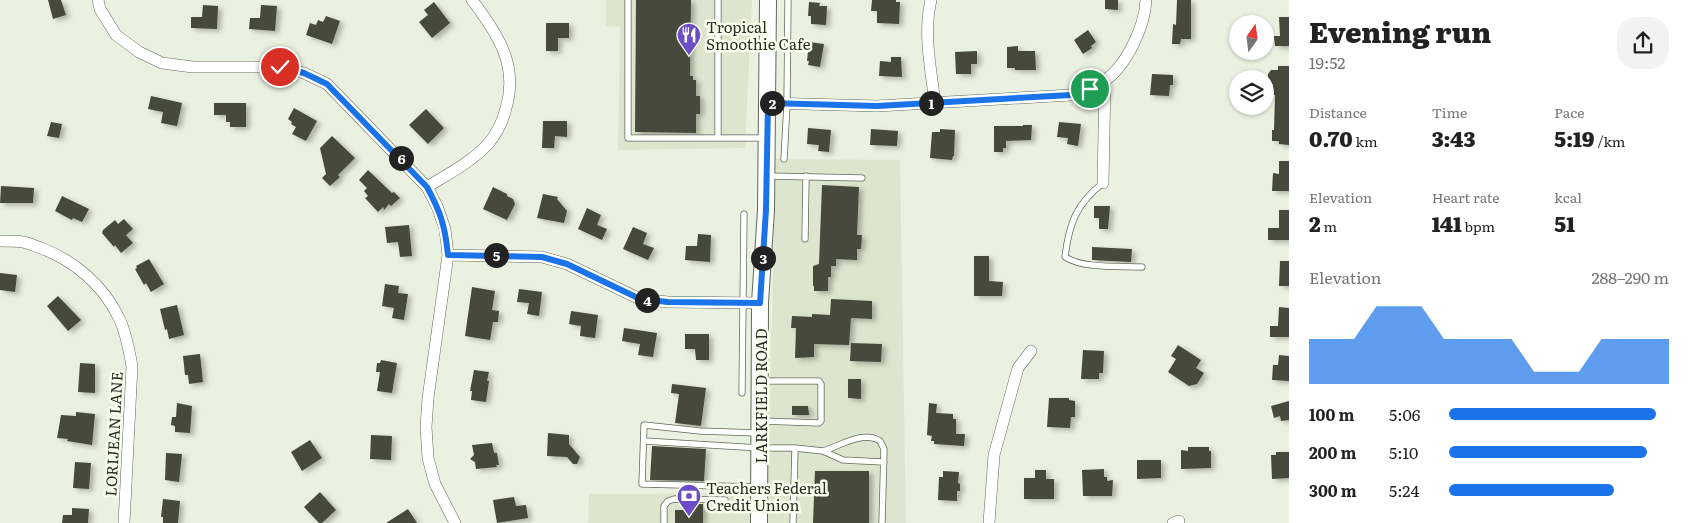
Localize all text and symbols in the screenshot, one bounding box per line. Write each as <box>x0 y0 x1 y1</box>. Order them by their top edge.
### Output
text: Evening run <box>1309 10 1491 52</box>
place label: Tropical Smoothie Cafe <box>706 15 811 55</box>
north arrow <box>1229 15 1274 60</box>
map controls <box>1229 15 1274 115</box>
button: share <box>1617 17 1669 69</box>
restaurant icon: Tropical Smoothie Cafe <box>676 22 702 56</box>
pin <box>259 46 301 88</box>
text: 19:52 <box>1309 50 1345 74</box>
icon: check <box>266 53 294 81</box>
pin <box>1069 68 1111 110</box>
button: layers <box>1229 70 1274 115</box>
icon: arrive <box>1076 75 1104 103</box>
pin: 2 <box>760 90 784 116</box>
pin: 1 <box>918 90 944 116</box>
text: 2 <box>769 93 776 113</box>
text: 1 <box>929 93 934 113</box>
text: Distance <box>1309 102 1367 122</box>
text: Time <box>1432 102 1467 122</box>
text: Pace <box>1554 102 1584 122</box>
text: 0.70 <box>1309 122 1353 153</box>
text: 3:43 <box>1432 122 1475 153</box>
text: 5:19 <box>1554 122 1595 153</box>
text: km <box>1353 131 1378 151</box>
text: /km <box>1595 131 1625 151</box>
pin: 6 <box>388 146 414 170</box>
text: 6 <box>397 148 406 168</box>
text: Elevation <box>1309 187 1372 207</box>
text: Heart rate <box>1432 187 1500 207</box>
text: kcal <box>1554 187 1582 207</box>
text: 2 <box>1309 207 1321 238</box>
text: 141 <box>1432 207 1462 238</box>
text: 51 <box>1554 207 1575 238</box>
text: m <box>1321 216 1337 236</box>
text: bpm <box>1462 216 1495 236</box>
pin: 5 <box>484 242 508 268</box>
text: 5 <box>493 245 500 265</box>
pin: 3 <box>750 246 776 270</box>
text: 3 <box>760 248 767 268</box>
text: Elevation <box>1309 265 1381 289</box>
text: 288–290 m <box>1591 265 1669 289</box>
pin: 4 <box>634 288 660 312</box>
text: 4 <box>643 290 652 310</box>
street label: LARKFIELD ROAD <box>749 328 772 464</box>
street label: LORIJEAN LANE <box>98 371 128 497</box>
text: 100 m <box>1309 402 1355 426</box>
text: 5:06 <box>1389 402 1420 426</box>
text: 200 m <box>1309 440 1356 464</box>
text: 5:10 <box>1389 440 1418 464</box>
place label: Teachers Federal Credit Union <box>706 476 827 516</box>
text: 300 m <box>1309 478 1357 502</box>
text: 5:24 <box>1389 478 1419 502</box>
bank icon: Teachers Federal Credit Union <box>676 483 702 517</box>

